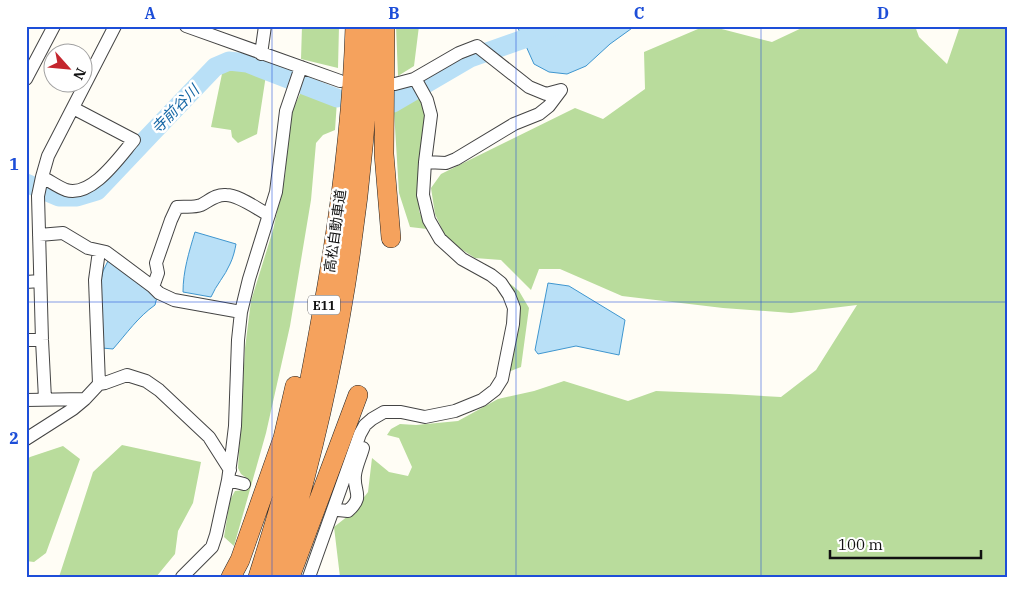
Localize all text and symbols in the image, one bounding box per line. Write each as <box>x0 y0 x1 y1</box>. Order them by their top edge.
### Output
text: A <box>144 3 156 23</box>
text: B <box>388 3 400 23</box>
text: C <box>634 3 644 23</box>
text: D <box>877 3 889 23</box>
north arrow <box>42 42 92 92</box>
text: N <box>69 65 90 83</box>
water label: 寺前谷川 <box>147 79 204 137</box>
text: 1 <box>9 154 19 174</box>
street label: 高松自動車道 <box>320 188 350 274</box>
road number: E11 <box>308 296 340 314</box>
text: 2 <box>9 428 19 448</box>
scale bar <box>830 528 982 560</box>
text: 100 m <box>838 535 883 554</box>

